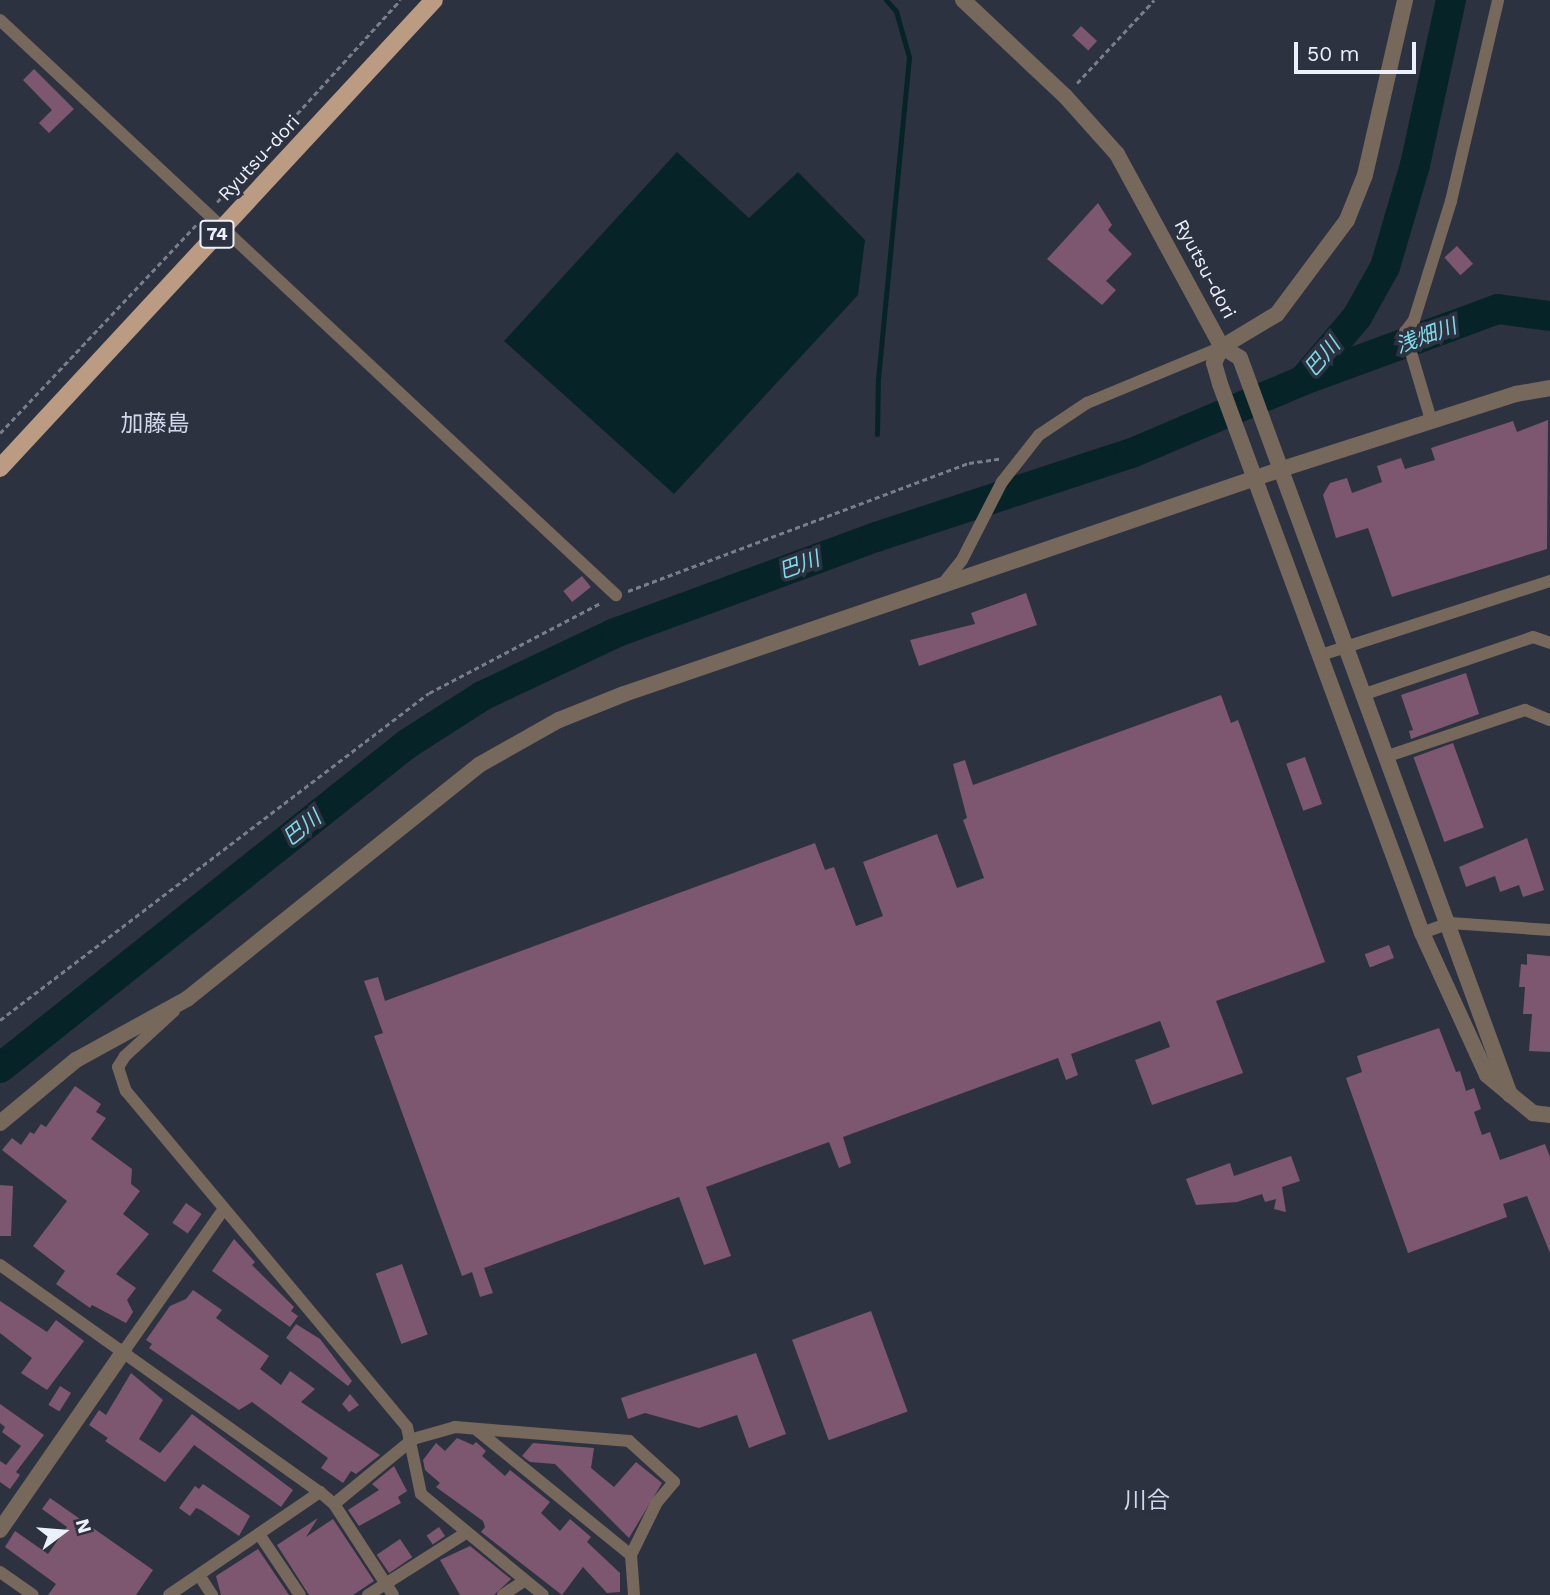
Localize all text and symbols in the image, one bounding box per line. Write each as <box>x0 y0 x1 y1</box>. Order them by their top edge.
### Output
scale bar <box>1298 28 1420 72</box>
text: 50 m <box>1307 41 1359 66</box>
street label: Ryutsu-dori <box>213 110 305 206</box>
street label: Ryutsu-dori <box>1169 216 1241 322</box>
road number: 74 <box>198 220 236 248</box>
water label: 浅畑川 <box>1392 313 1460 359</box>
water label: 巴川 <box>1299 333 1345 381</box>
district label: 加藤島 <box>121 410 189 438</box>
water label: 巴川 <box>775 546 823 584</box>
water label: 巴川 <box>278 805 326 851</box>
district label: 川合 <box>1124 1487 1170 1515</box>
north arrow <box>28 1497 98 1567</box>
text: N <box>71 1516 97 1536</box>

